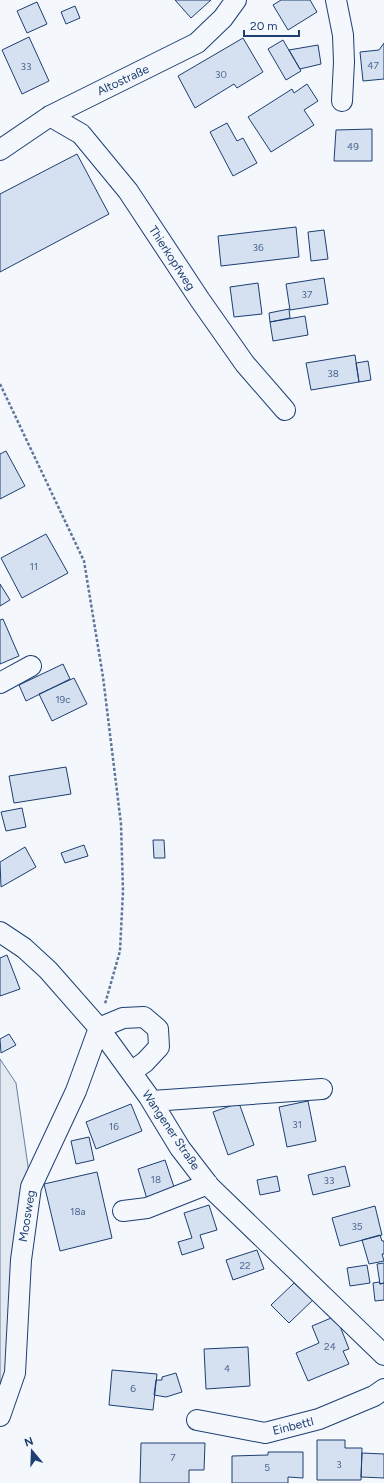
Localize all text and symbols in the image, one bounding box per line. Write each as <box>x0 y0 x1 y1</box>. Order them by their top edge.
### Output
scale bar <box>244 12 299 38</box>
text: 20 m <box>250 19 278 33</box>
house number: 47 <box>367 59 379 72</box>
house number: 33 <box>21 60 31 73</box>
street label: Altostraße <box>95 62 152 98</box>
house number: 30 <box>215 68 227 81</box>
house number: 49 <box>347 140 359 153</box>
street label: Thierkopfweg <box>146 223 198 293</box>
house number: 36 <box>252 241 264 254</box>
house number: 37 <box>302 288 313 301</box>
house number: 38 <box>327 367 339 380</box>
house number: 11 <box>30 560 38 573</box>
house number: 19c <box>55 693 71 706</box>
street label: Wangener Straße <box>139 1087 203 1173</box>
house number: 31 <box>292 1118 302 1131</box>
house number: 16 <box>109 1120 119 1133</box>
house number: 18 <box>151 1173 161 1186</box>
house number: 33 <box>324 1174 334 1187</box>
street label: Moosweg <box>16 1189 38 1243</box>
house number: 18a <box>70 1205 86 1218</box>
house number: 35 <box>351 1220 363 1233</box>
house number: 22 <box>239 1259 251 1272</box>
house number: 24 <box>324 1340 336 1353</box>
house number: 4 <box>224 1362 230 1375</box>
house number: 6 <box>130 1382 136 1395</box>
street label: Einbettl <box>271 1414 315 1438</box>
north arrow <box>12 1431 52 1471</box>
text: N <box>23 1434 35 1450</box>
house number: 7 <box>170 1451 176 1464</box>
house number: 3 <box>336 1458 342 1471</box>
house number: 5 <box>264 1461 270 1474</box>

